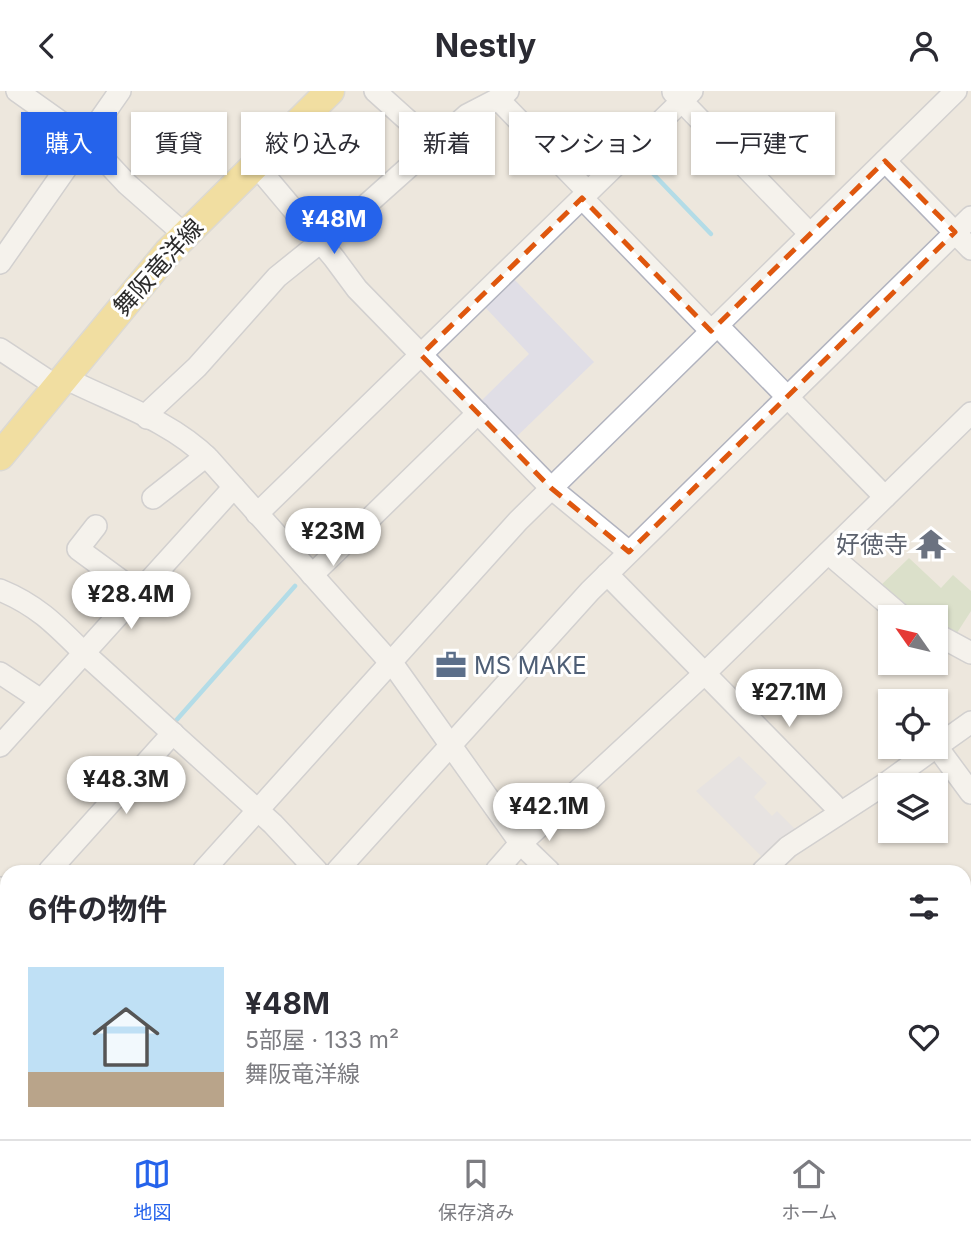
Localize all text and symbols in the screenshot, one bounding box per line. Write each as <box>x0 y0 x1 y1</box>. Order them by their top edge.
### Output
text: Nestly <box>435 26 536 65</box>
icon: back <box>28 27 66 65</box>
icon: person <box>905 27 943 65</box>
chip: 購入 <box>21 112 117 175</box>
chip: 賃貸 <box>131 112 227 175</box>
chip: 絞り込み <box>241 112 385 175</box>
chip: 新着 <box>399 112 495 175</box>
chip: マンション <box>509 112 677 175</box>
chip: 一戸建て <box>691 112 835 175</box>
pin: ¥48M <box>293 197 375 256</box>
text: ¥48M <box>301 205 367 233</box>
street label: 舞阪竜洋線 <box>107 213 209 321</box>
pin: ¥23M <box>292 509 374 568</box>
text: ¥23M <box>301 517 365 545</box>
temple icon: 好徳寺 <box>914 527 948 561</box>
place label: 好徳寺 <box>836 530 908 559</box>
pin: ¥28.4M <box>74 571 188 631</box>
text: ¥28.4M <box>88 580 174 608</box>
north arrow <box>878 605 948 675</box>
map controls <box>878 605 948 843</box>
office icon: MS MAKE <box>434 648 468 682</box>
place label: MS MAKE <box>474 651 587 680</box>
pin: ¥27.1M <box>732 669 846 729</box>
text: ¥27.1M <box>751 678 827 706</box>
button: locate <box>878 689 948 759</box>
pin: ¥48.3M <box>69 757 183 816</box>
text: ¥48.3M <box>83 765 169 793</box>
button: layers <box>878 773 948 843</box>
pin: ¥42.1M <box>492 783 606 843</box>
text: ¥42.1M <box>509 792 589 820</box>
icon: filters <box>905 888 943 926</box>
text: 6件の物件 <box>28 891 167 927</box>
text: ¥48M <box>245 985 330 1021</box>
icon: home <box>84 995 168 1079</box>
icon: heart <box>905 1018 943 1056</box>
text: 5部屋 · 133 m² <box>245 1026 399 1054</box>
text: 舞阪竜洋線 <box>245 1060 360 1088</box>
tab: 地図 <box>133 1155 171 1224</box>
tab: 保存済み <box>438 1155 514 1224</box>
tab: ホーム <box>781 1155 838 1224</box>

